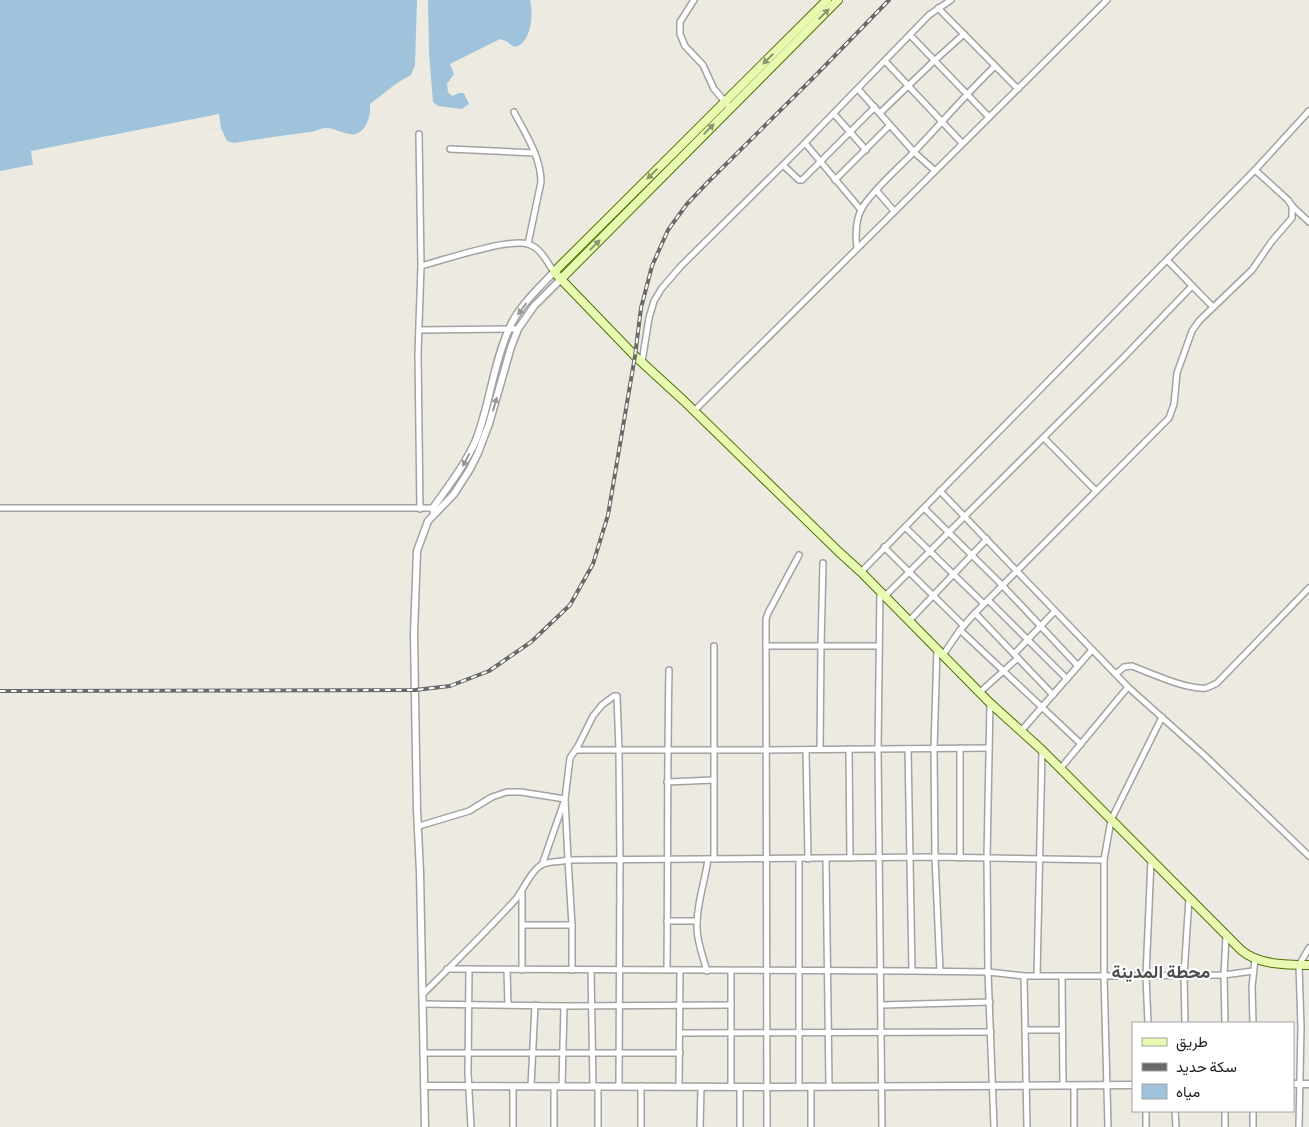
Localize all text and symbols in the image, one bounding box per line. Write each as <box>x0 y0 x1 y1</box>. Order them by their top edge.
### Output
one-way arrow <box>818 8 830 20</box>
one-way arrow <box>762 53 774 65</box>
one-way arrow <box>703 123 715 135</box>
one-way arrow <box>647 168 659 180</box>
one-way arrow <box>589 239 601 251</box>
one-way arrow <box>517 302 527 316</box>
one-way arrow <box>491 396 499 411</box>
one-way arrow <box>462 453 470 467</box>
district label: محطة المدينة <box>1112 960 1211 983</box>
legend <box>1132 1022 1294 1112</box>
text: طريق <box>1176 1032 1208 1052</box>
text: سكة حديد <box>1176 1057 1237 1076</box>
text: مياه <box>1176 1082 1200 1101</box>

